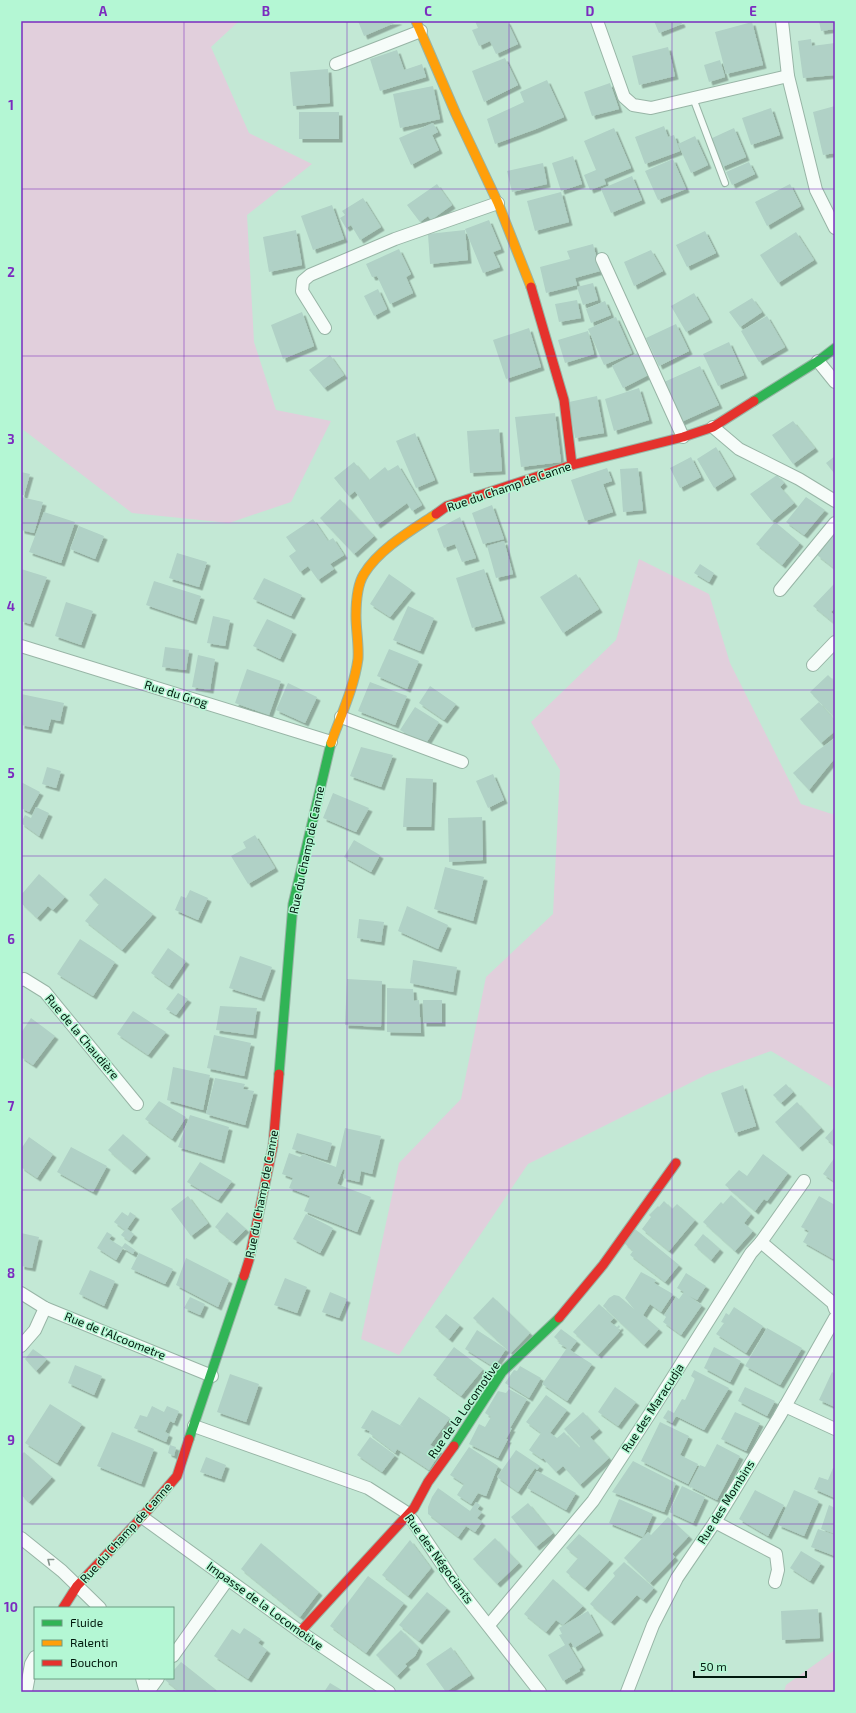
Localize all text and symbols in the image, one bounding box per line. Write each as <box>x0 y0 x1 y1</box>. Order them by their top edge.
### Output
text: A <box>99 3 108 19</box>
text: B <box>262 3 270 19</box>
text: C <box>424 3 432 19</box>
text: D <box>586 3 595 19</box>
text: E <box>749 3 757 19</box>
text: 1 <box>8 97 14 113</box>
text: 2 <box>7 264 15 280</box>
text: 3 <box>7 431 15 447</box>
street label: Rue du Champ de Canne <box>445 458 572 514</box>
text: 4 <box>7 598 15 614</box>
street label: Rue du Grog <box>143 677 210 709</box>
text: 5 <box>7 765 15 781</box>
street label: Rue du Champ de Canne <box>286 785 326 915</box>
text: 6 <box>7 931 15 947</box>
street label: Rue de la Chaudière <box>43 991 122 1082</box>
text: 7 <box>8 1098 15 1114</box>
street label: Rue du Champ de Canne <box>242 1129 280 1259</box>
text: 8 <box>7 1265 15 1281</box>
street label: Rue de l'Alcoometre <box>63 1308 168 1362</box>
street label: Rue de la Locomotive <box>424 1358 502 1461</box>
street label: Rue des Maracudja <box>618 1360 687 1455</box>
text: 9 <box>7 1432 15 1448</box>
street label: Rue des Mombins <box>694 1457 757 1546</box>
street label: Rue du Champ de Canne <box>77 1479 174 1585</box>
street label: Rue des Négociants <box>403 1511 477 1606</box>
street label: Impasse de la Locomotive <box>205 1558 327 1652</box>
one-way arrow <box>48 1559 55 1566</box>
text: 10 <box>4 1599 18 1615</box>
legend <box>34 1607 174 1679</box>
text: Fluide <box>70 1615 103 1629</box>
text: Ralenti <box>70 1635 109 1649</box>
scale bar <box>694 1653 806 1679</box>
text: Bouchon <box>70 1655 118 1669</box>
text: 50 m <box>700 1659 727 1673</box>

